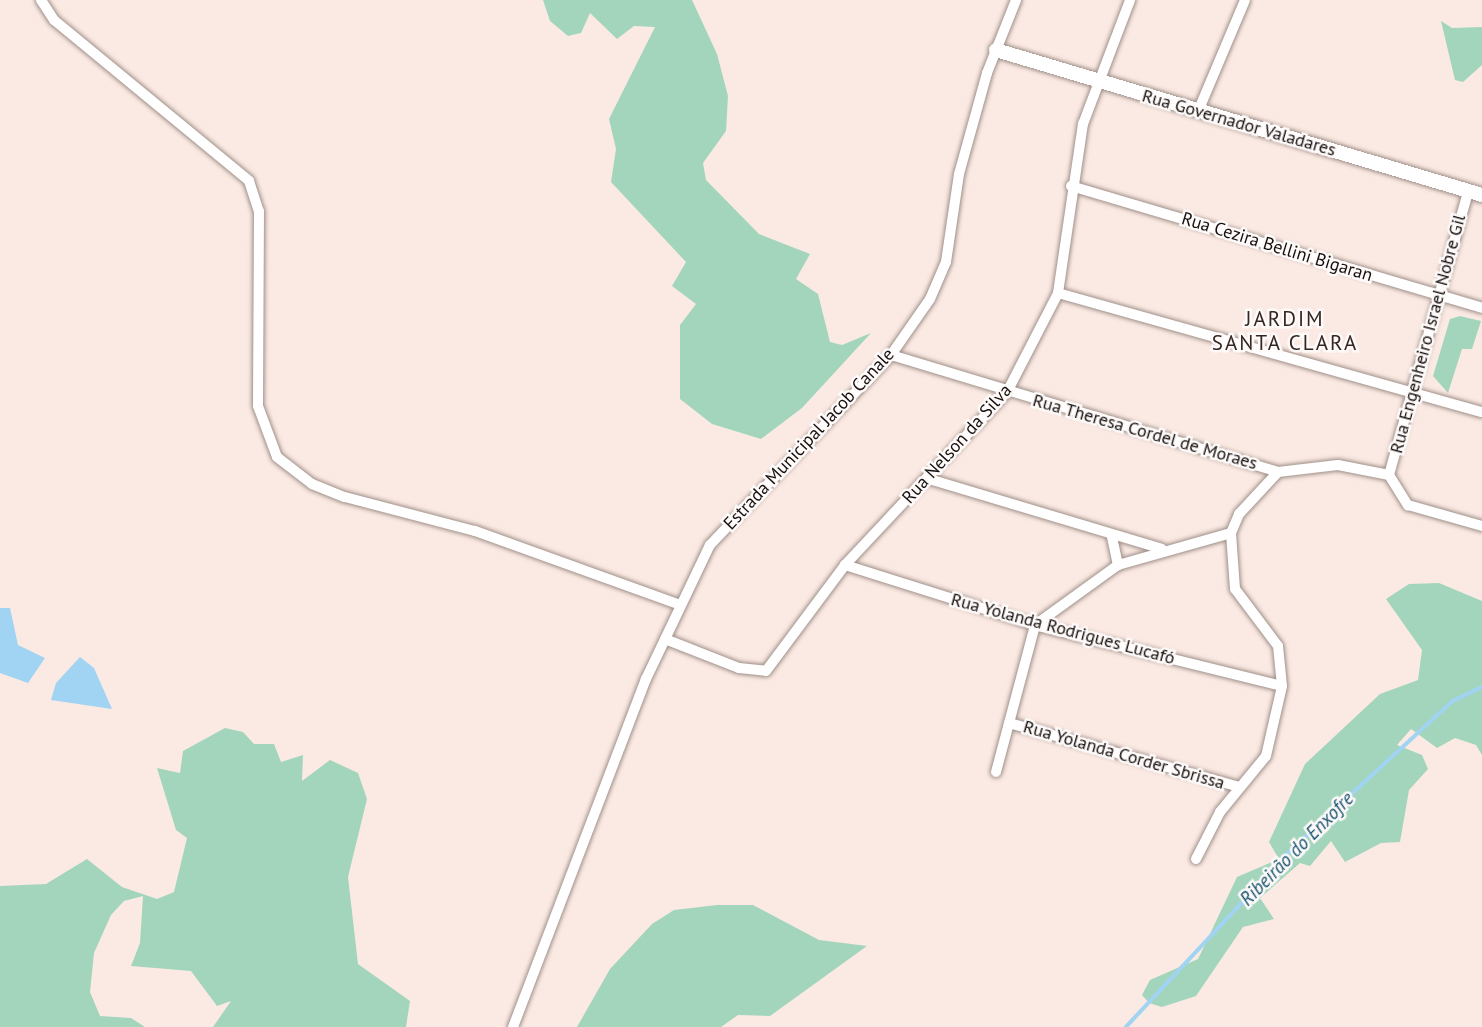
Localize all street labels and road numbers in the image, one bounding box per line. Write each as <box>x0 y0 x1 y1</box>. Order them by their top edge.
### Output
street label: Rua Governador Valadares <box>1139 85 1339 161</box>
street label: Rua Cezira Bellini Bigaran <box>1179 208 1375 286</box>
street label: Rua Engenheiro Israel Nobre Gil <box>1386 212 1470 456</box>
street label: Estrada Municipal Jacob Canale <box>719 344 899 534</box>
street label: Rua Nelson da Silva <box>898 380 1016 508</box>
street label: Rua Theresa Cordel de Moraes <box>1030 389 1260 475</box>
street label: Rua Yolanda Rodrigues Lucafó <box>948 589 1178 669</box>
street label: Rua Yolanda Corder Sbrissa <box>1021 716 1227 794</box>

